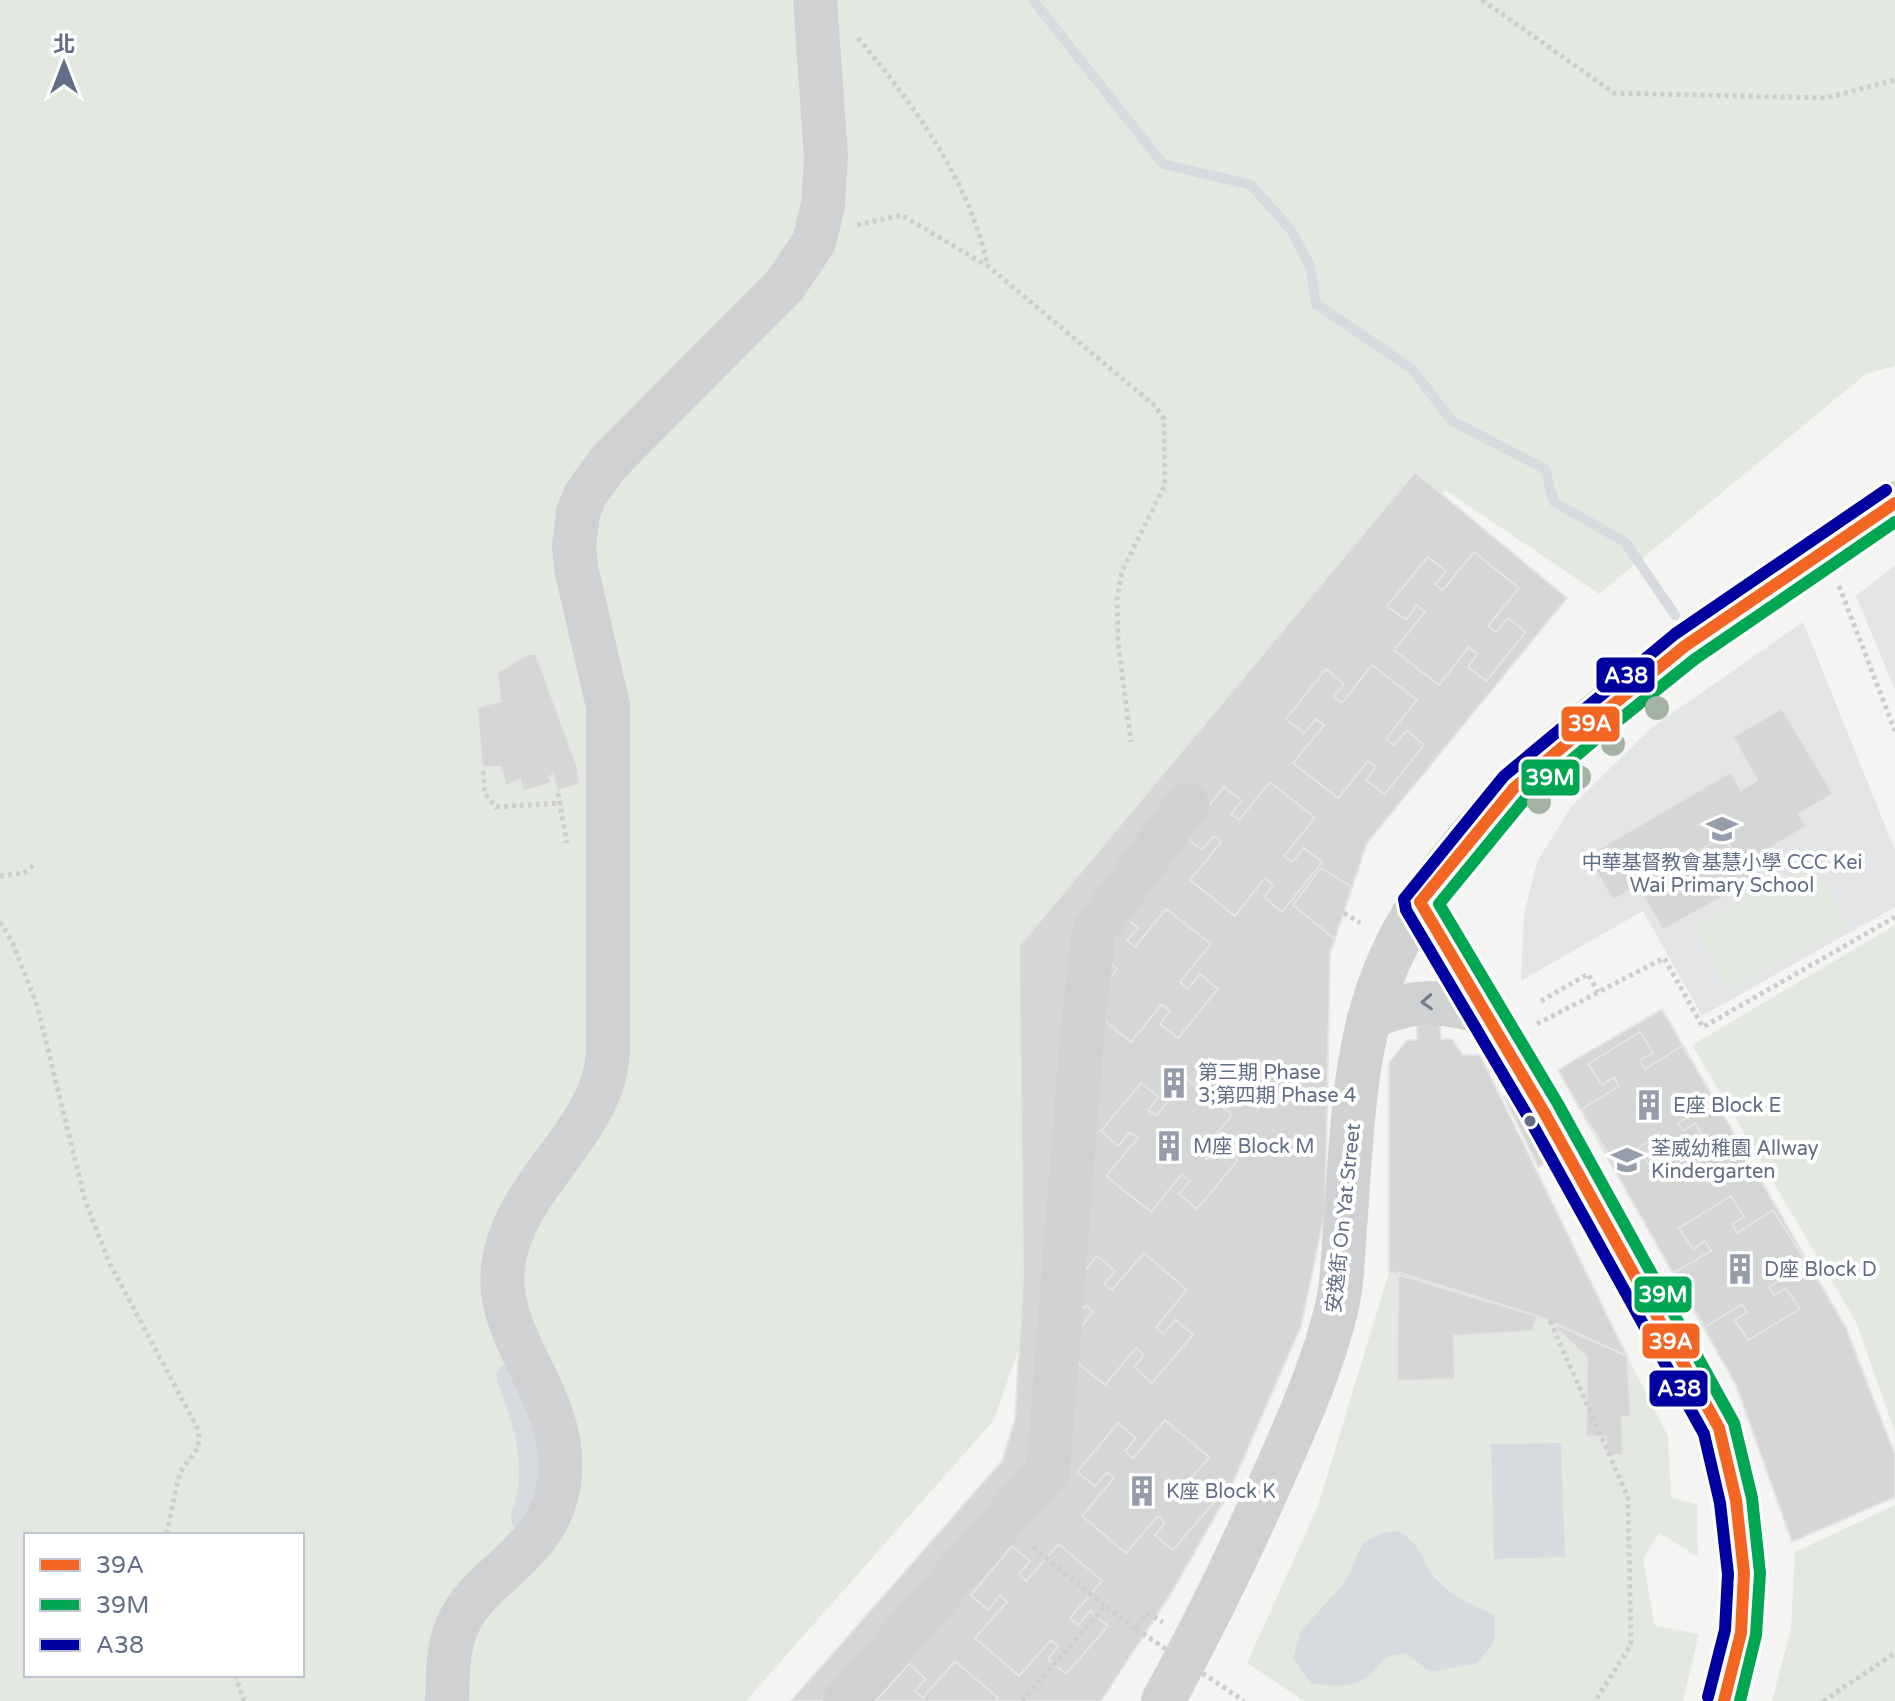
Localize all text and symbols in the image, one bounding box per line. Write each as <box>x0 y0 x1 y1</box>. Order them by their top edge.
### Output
north arrow <box>24 24 104 104</box>
text: 北 <box>53 32 75 58</box>
line badge: A38 <box>1595 656 1656 694</box>
text: A38 <box>1604 663 1648 689</box>
line badge: 39A <box>1560 705 1621 743</box>
text: 39A <box>1568 711 1612 737</box>
line badge: 39M <box>1520 758 1581 797</box>
text: 39M <box>1526 765 1574 791</box>
school or university icon: 中華基督教會基慧小學 CCC Kei Wai Primary School <box>1705 812 1739 846</box>
place label: 中華基督教會基慧小學 CCC Kei Wai Primary School <box>1582 851 1863 898</box>
one-way arrow <box>1420 994 1433 1011</box>
place label: 第三期 Phase 3;第四期 Phase 4 <box>1198 1061 1356 1108</box>
building icon: 第三期 Phase 3;第四期 Phase 4 <box>1157 1066 1191 1100</box>
building icon: E座 Block E <box>1632 1088 1666 1122</box>
place label: E座 Block E <box>1673 1094 1781 1118</box>
unlabelled marker <box>1522 1113 1538 1129</box>
street label: 安逸街 On Yat Street <box>1322 1122 1366 1314</box>
building icon: M座 Block M <box>1152 1129 1186 1163</box>
place label: M座 Block M <box>1193 1135 1314 1159</box>
place label: 荃威幼稚園 Allway Kindergarten <box>1651 1137 1819 1184</box>
school or university icon: 荃威幼稚園 Allway Kindergarten <box>1610 1143 1644 1177</box>
building icon: D座 Block D <box>1723 1252 1757 1286</box>
place label: D座 Block D <box>1764 1258 1877 1282</box>
line badge: 39M <box>1633 1275 1693 1314</box>
text: 39M <box>1639 1282 1687 1308</box>
line badge: 39A <box>1641 1322 1701 1360</box>
text: 39A <box>1649 1329 1693 1355</box>
line badge: A38 <box>1648 1369 1709 1408</box>
text: A38 <box>1657 1376 1701 1402</box>
building icon: K座 Block K <box>1125 1474 1159 1508</box>
place label: K座 Block K <box>1166 1480 1276 1504</box>
legend <box>24 1533 304 1677</box>
text: 39A <box>96 1551 144 1580</box>
text: 39M <box>96 1591 149 1620</box>
text: A38 <box>96 1631 144 1660</box>

